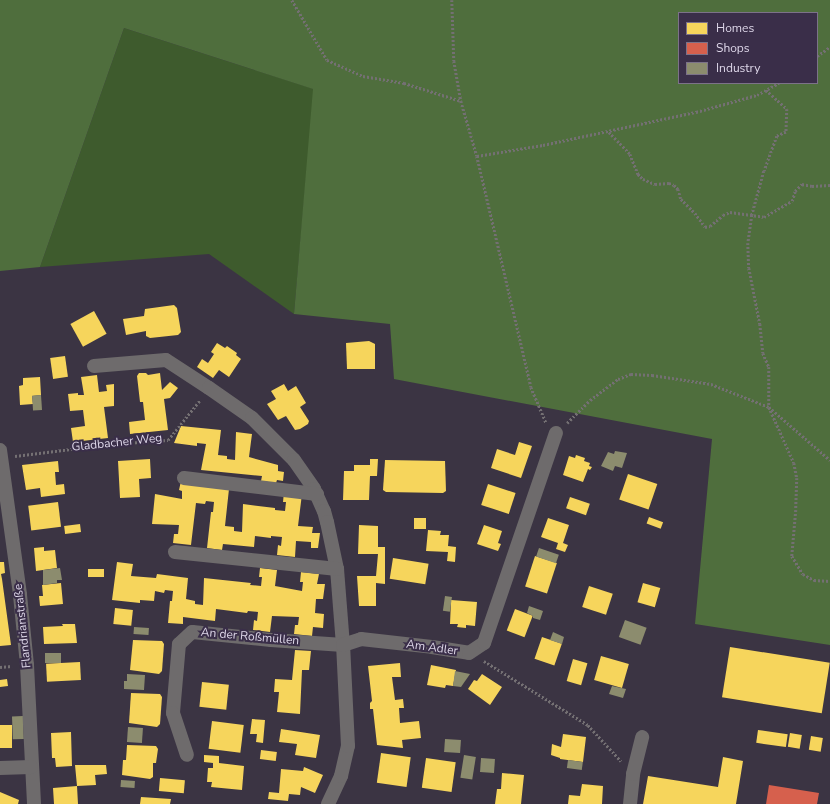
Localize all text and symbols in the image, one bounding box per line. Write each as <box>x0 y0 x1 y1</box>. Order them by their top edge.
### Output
legend <box>678 12 818 84</box>
text: Homes <box>716 20 754 36</box>
text: Shops <box>716 40 750 56</box>
text: Industry <box>716 60 760 76</box>
street label: Gladbacher Weg <box>71 431 163 455</box>
street label: Flandrianstraße <box>11 583 35 669</box>
street label: An der Roßmüllen <box>200 626 300 648</box>
street label: Am Adler <box>405 637 459 659</box>

